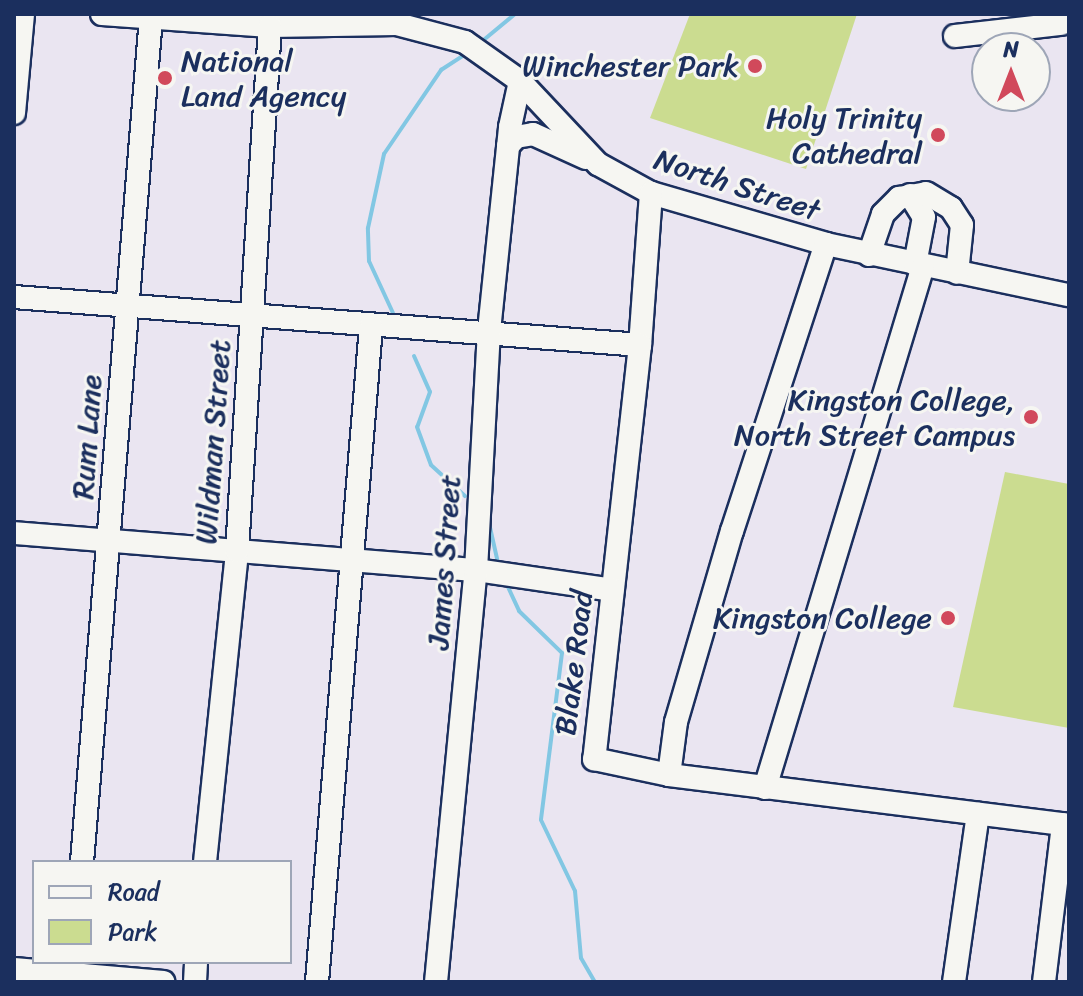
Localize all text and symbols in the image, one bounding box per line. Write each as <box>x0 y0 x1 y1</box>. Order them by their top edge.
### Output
text: N <box>1003 30 1019 69</box>
north arrow <box>971 32 1051 112</box>
place label: National Land Agency <box>181 43 347 114</box>
place label: Winchester Park <box>522 48 739 84</box>
marker: Winchester Park <box>746 57 764 75</box>
marker: National Land Agency <box>156 69 174 87</box>
place label: Holy Trinity Cathedral <box>767 100 922 170</box>
marker: Holy Trinity Cathedral <box>929 126 947 144</box>
street label: North Street <box>650 141 824 229</box>
street label: Wildman Street <box>188 338 238 546</box>
street label: Rum Lane <box>65 373 109 501</box>
place label: Kingston College, North Street Campus <box>734 382 1015 452</box>
marker: Kingston College, North Street Campus <box>1022 408 1040 426</box>
street label: James Street <box>420 473 468 651</box>
street label: Blake Road <box>547 588 601 738</box>
place label: Kingston College <box>713 600 932 636</box>
marker: Kingston College <box>939 609 957 627</box>
legend <box>32 860 292 964</box>
text: Road <box>108 871 159 913</box>
text: Park <box>108 911 157 953</box>

